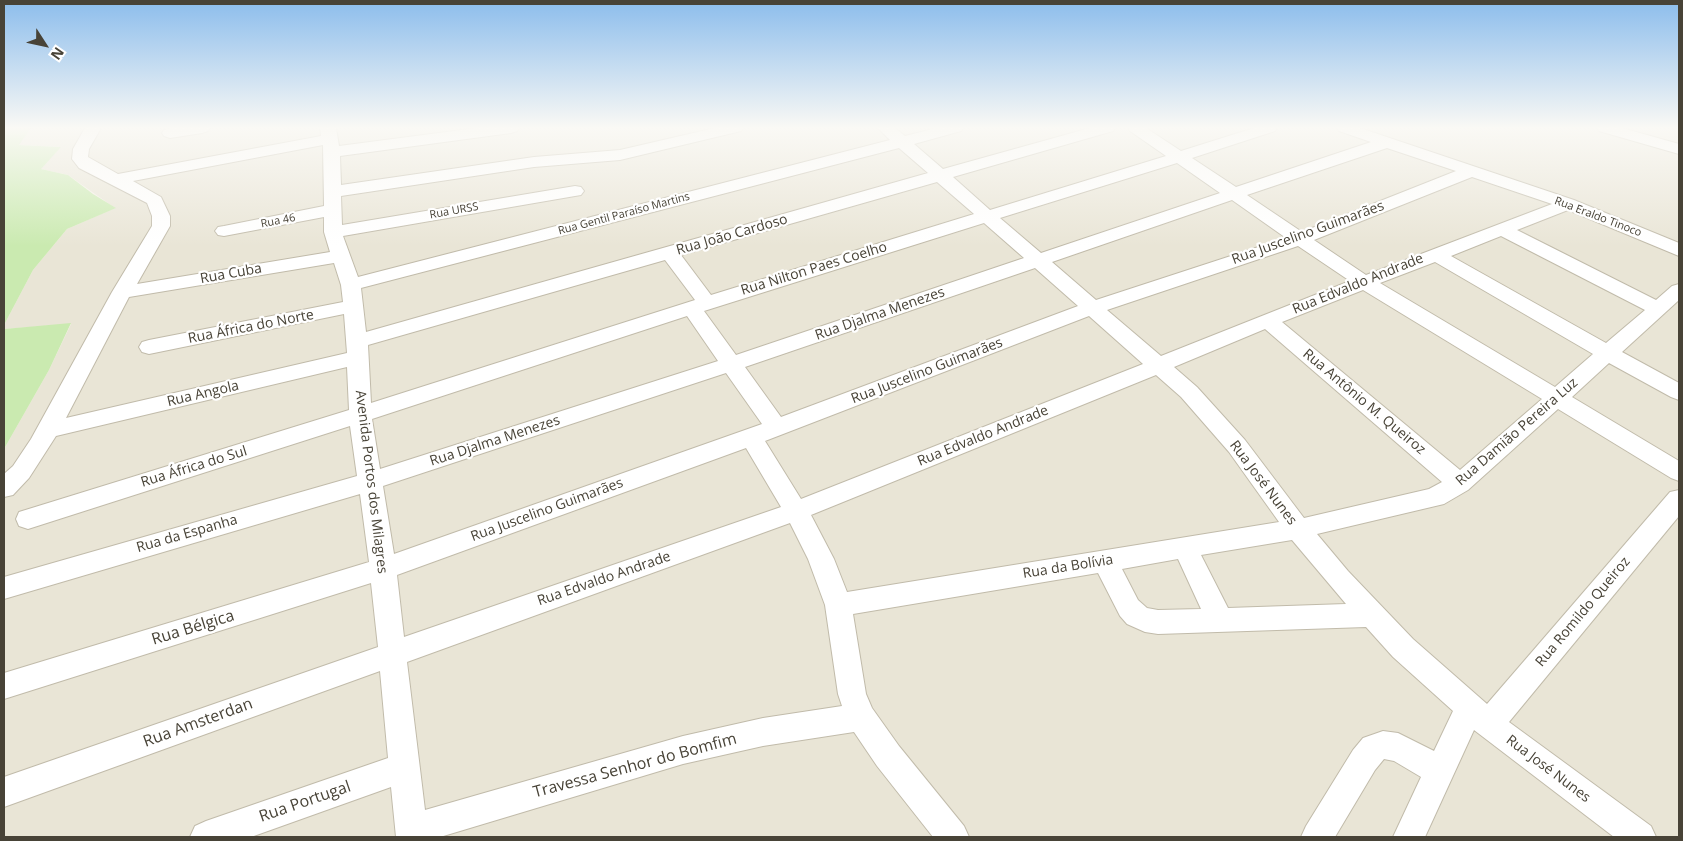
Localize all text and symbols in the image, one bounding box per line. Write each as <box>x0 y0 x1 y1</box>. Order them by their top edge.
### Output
north arrow <box>20 20 70 70</box>
text: N <box>47 44 69 64</box>
street label: Rua Gentil Paraíso Martins <box>557 190 691 238</box>
street label: Rua Eraldo Tinoco <box>1553 194 1643 240</box>
street label: Rua Juscelino Guimarães <box>1229 198 1387 268</box>
street label: Rua URSS <box>429 200 479 222</box>
street label: Rua 46 <box>260 211 296 231</box>
street label: Rua João Cardoso <box>674 211 790 259</box>
street label: Rua Nilton Paes Coelho <box>739 239 889 299</box>
street label: Rua Edvaldo Andrade <box>1290 250 1426 318</box>
street label: Rua Cuba <box>199 260 263 288</box>
street label: Rua Djalma Menezes <box>813 284 947 344</box>
street label: Rua África do Norte <box>187 307 315 347</box>
street label: Rua Juscelino Guimarães <box>849 334 1005 408</box>
street label: Rua Antônio M. Queiroz <box>1299 346 1429 458</box>
street label: Rua Damião Pereira Luz <box>1453 375 1581 489</box>
street label: Rua Angola <box>165 378 241 410</box>
street label: Avenida Portos dos Milagres <box>351 389 391 575</box>
street label: Rua Edvaldo Andrade <box>915 402 1051 470</box>
street label: Rua Djalma Menezes <box>428 412 562 470</box>
street label: Rua José Nunes <box>1226 438 1300 528</box>
street label: Rua África do Sul <box>139 443 249 491</box>
street label: Rua Juscelino Guimarães <box>468 475 626 545</box>
street label: Rua da Espanha <box>135 512 239 556</box>
street label: Rua Edvaldo Andrade <box>535 548 673 610</box>
street label: Rua da Bolívia <box>1022 552 1114 582</box>
street label: Rua Romildo Queiroz <box>1532 554 1634 670</box>
street label: Rua Bélgica <box>149 606 237 650</box>
street label: Rua Amsterdan <box>141 694 255 752</box>
street label: Travessa Senhor do Bomfim <box>531 730 739 802</box>
street label: Rua José Nunes <box>1503 732 1593 806</box>
street label: Rua Portugal <box>257 777 353 827</box>

